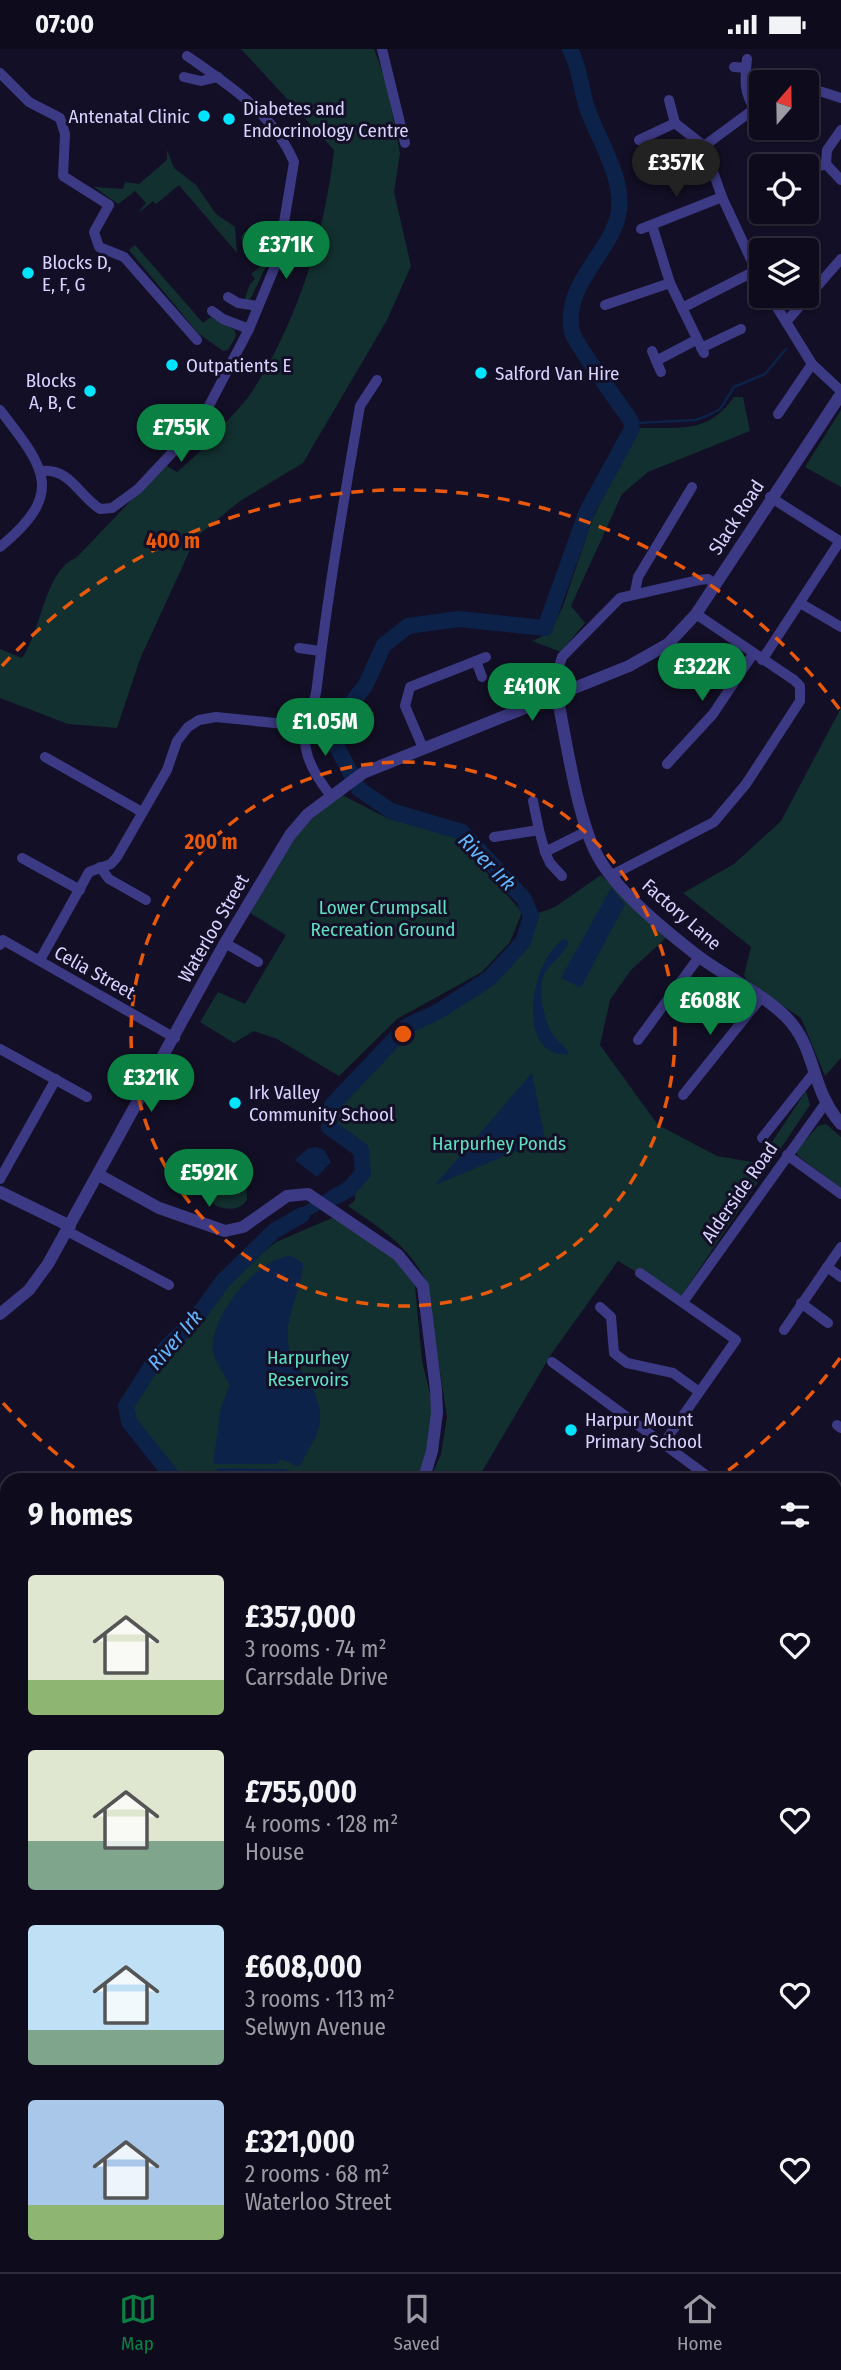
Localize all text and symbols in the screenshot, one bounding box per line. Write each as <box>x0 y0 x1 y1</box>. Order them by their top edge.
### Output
text: 07:00 <box>35 9 94 40</box>
north arrow <box>749 70 819 140</box>
map controls <box>749 70 819 308</box>
place label: Diabetes and Endocrinology Centre <box>243 97 409 142</box>
place label: Antenatal Clinic <box>68 105 190 128</box>
marker: Antenatal Clinic <box>196 108 212 124</box>
marker: Diabetes and Endocrinology Centre <box>221 111 237 127</box>
pin: £357K <box>627 139 725 199</box>
text: £357K <box>648 148 704 176</box>
button: locate <box>749 154 819 224</box>
pin: £371K <box>237 222 335 281</box>
text: £371K <box>259 230 313 258</box>
button: layers <box>749 238 819 308</box>
place label: Blocks D, E, F, G <box>42 251 111 296</box>
marker: Blocks D, E, F, G <box>20 265 36 281</box>
place label: Outpatients E <box>186 354 292 377</box>
marker: Outpatients E <box>164 357 180 373</box>
place label: Salford Van Hire <box>495 362 619 385</box>
marker: Salford Van Hire <box>473 365 489 381</box>
place label: Blocks A, B, C <box>26 369 76 414</box>
marker: Blocks A, B, C <box>82 383 98 399</box>
pin: £755K <box>132 405 230 464</box>
text: £755K <box>153 413 209 441</box>
street label: Slack Road <box>704 476 769 559</box>
text: 400 m <box>146 528 200 554</box>
pin: £322K <box>653 643 751 703</box>
text: £322K <box>674 652 730 680</box>
pin: £410K <box>483 663 581 723</box>
text: £410K <box>504 672 560 700</box>
pin: £1.05M <box>268 699 382 758</box>
text: £1.05M <box>292 707 358 735</box>
water label: River Irk <box>453 828 521 896</box>
text: 200 m <box>183 829 238 855</box>
street label: Waterloo Street <box>173 869 254 986</box>
street label: Factory Lane <box>637 874 726 955</box>
park label: Lower Crumpsall Recreation Ground <box>311 896 455 941</box>
street label: Celia Street <box>50 941 140 1004</box>
pin: £608K <box>661 977 759 1037</box>
text: £608K <box>680 986 740 1014</box>
centre of rings <box>391 1022 415 1046</box>
pin: £321K <box>102 1055 200 1114</box>
text: £321K <box>123 1063 179 1091</box>
place label: Irk Valley Community School <box>249 1081 394 1126</box>
marker: Irk Valley Community School <box>227 1095 243 1111</box>
park label: Harpurhey Ponds <box>432 1132 566 1155</box>
street label: Alderside Road <box>696 1138 782 1247</box>
pin: £592K <box>160 1149 258 1209</box>
text: £592K <box>180 1158 238 1186</box>
water label: River Irk <box>142 1305 208 1375</box>
park label: Harpurhey Reservoirs <box>267 1346 349 1391</box>
place label: Harpur Mount Primary School <box>585 1408 702 1453</box>
marker: Harpur Mount Primary School <box>563 1422 579 1438</box>
icon: filters <box>776 1496 814 1534</box>
text: 9 homes <box>28 1497 133 1533</box>
text: £357,000 <box>245 1599 356 1635</box>
icon: home <box>84 1603 168 1687</box>
icon: heart <box>776 1626 814 1664</box>
text: 3 rooms · 74 m² <box>245 1635 387 1663</box>
text: Carrsdale Drive <box>245 1663 388 1691</box>
text: £755,000 <box>245 1774 357 1810</box>
icon: home <box>84 1778 168 1862</box>
icon: heart <box>776 1801 814 1839</box>
text: 4 rooms · 128 m² <box>245 1810 398 1838</box>
text: House <box>245 1838 304 1866</box>
text: £608,000 <box>245 1949 362 1985</box>
icon: home <box>84 1953 168 2037</box>
icon: heart <box>776 1976 814 2014</box>
text: 3 rooms · 113 m² <box>245 1985 395 2013</box>
text: Selwyn Avenue <box>245 2013 386 2041</box>
text: £321,000 <box>245 2124 355 2160</box>
icon: home <box>84 2128 168 2212</box>
icon: heart <box>776 2151 814 2189</box>
text: 2 rooms · 68 m² <box>245 2160 390 2188</box>
text: Waterloo Street <box>245 2188 392 2216</box>
tab: Map <box>119 2290 157 2355</box>
tab: Saved <box>394 2290 440 2355</box>
tab: Home <box>677 2290 722 2355</box>

